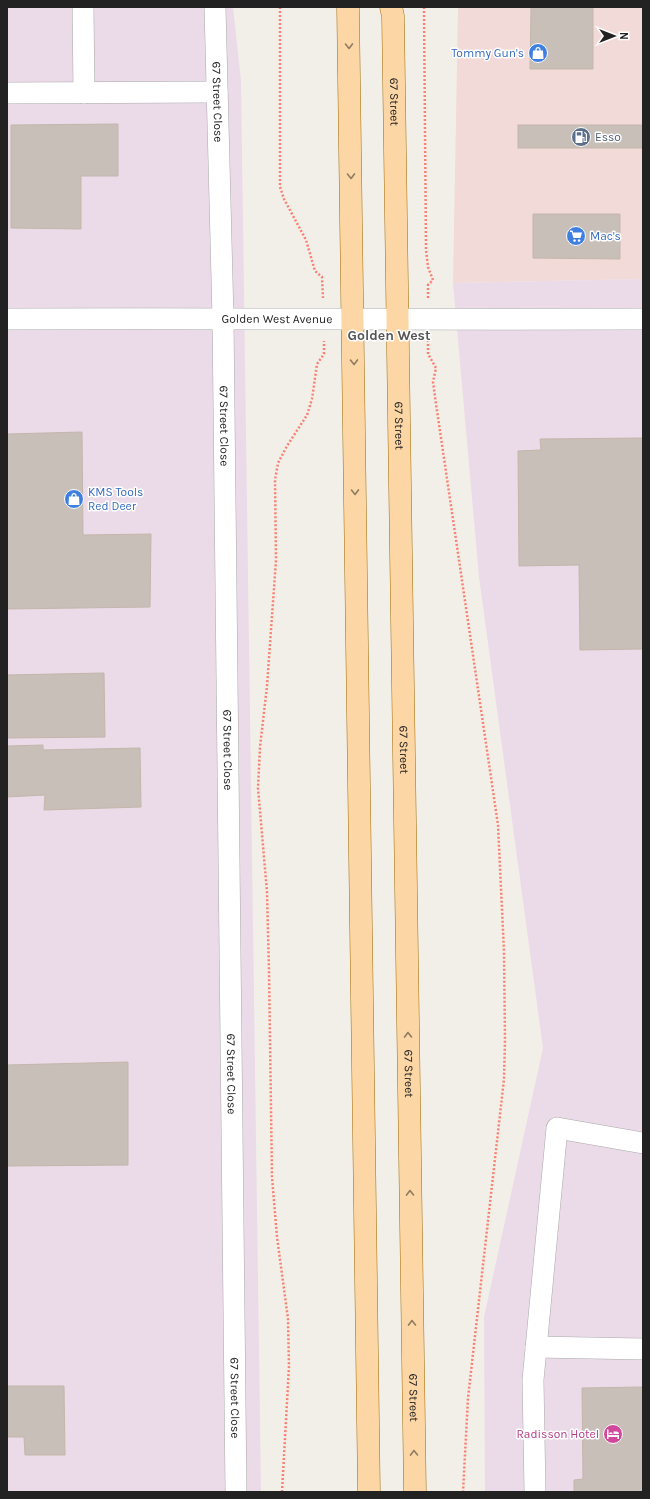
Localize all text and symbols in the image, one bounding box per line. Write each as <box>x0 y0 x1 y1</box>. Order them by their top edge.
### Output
north arrow <box>594 16 634 56</box>
text: N <box>617 32 630 40</box>
shop icon: Tommy Gun's <box>527 42 549 64</box>
one-way arrow <box>345 43 353 49</box>
place label: Tommy Gun's <box>451 46 524 60</box>
street label: 67 Street Close <box>209 61 225 143</box>
street label: 67 Street <box>387 77 402 127</box>
fuel station icon: Esso <box>570 126 592 148</box>
place label: Esso <box>595 130 621 144</box>
one-way arrow <box>347 173 355 179</box>
supermarket icon: Mac's <box>565 225 587 247</box>
place label: Mac's <box>590 229 621 243</box>
street label: Golden West Avenue <box>222 312 332 326</box>
district label: Golden West <box>348 327 431 344</box>
one-way arrow <box>350 359 358 365</box>
street label: 67 Street Close <box>217 385 232 466</box>
street label: 67 Street <box>392 401 406 451</box>
place label: KMS Tools Red Deer <box>88 485 143 513</box>
shop icon: KMS Tools Red Deer <box>63 488 85 510</box>
one-way arrow <box>351 489 360 495</box>
street label: 67 Street Close <box>220 709 235 790</box>
street label: 67 Street <box>397 725 411 774</box>
one-way arrow <box>404 1032 412 1038</box>
street label: 67 Street Close <box>224 1033 239 1114</box>
street label: 67 Street <box>401 1049 416 1098</box>
one-way arrow <box>406 1190 414 1196</box>
one-way arrow <box>408 1320 416 1326</box>
street label: 67 Street Close <box>228 1357 242 1438</box>
street label: 67 Street <box>406 1373 421 1422</box>
hotel icon: Radisson Hotel <box>602 1423 624 1445</box>
place label: Radisson Hotel <box>516 1427 599 1441</box>
one-way arrow <box>410 1450 418 1456</box>

